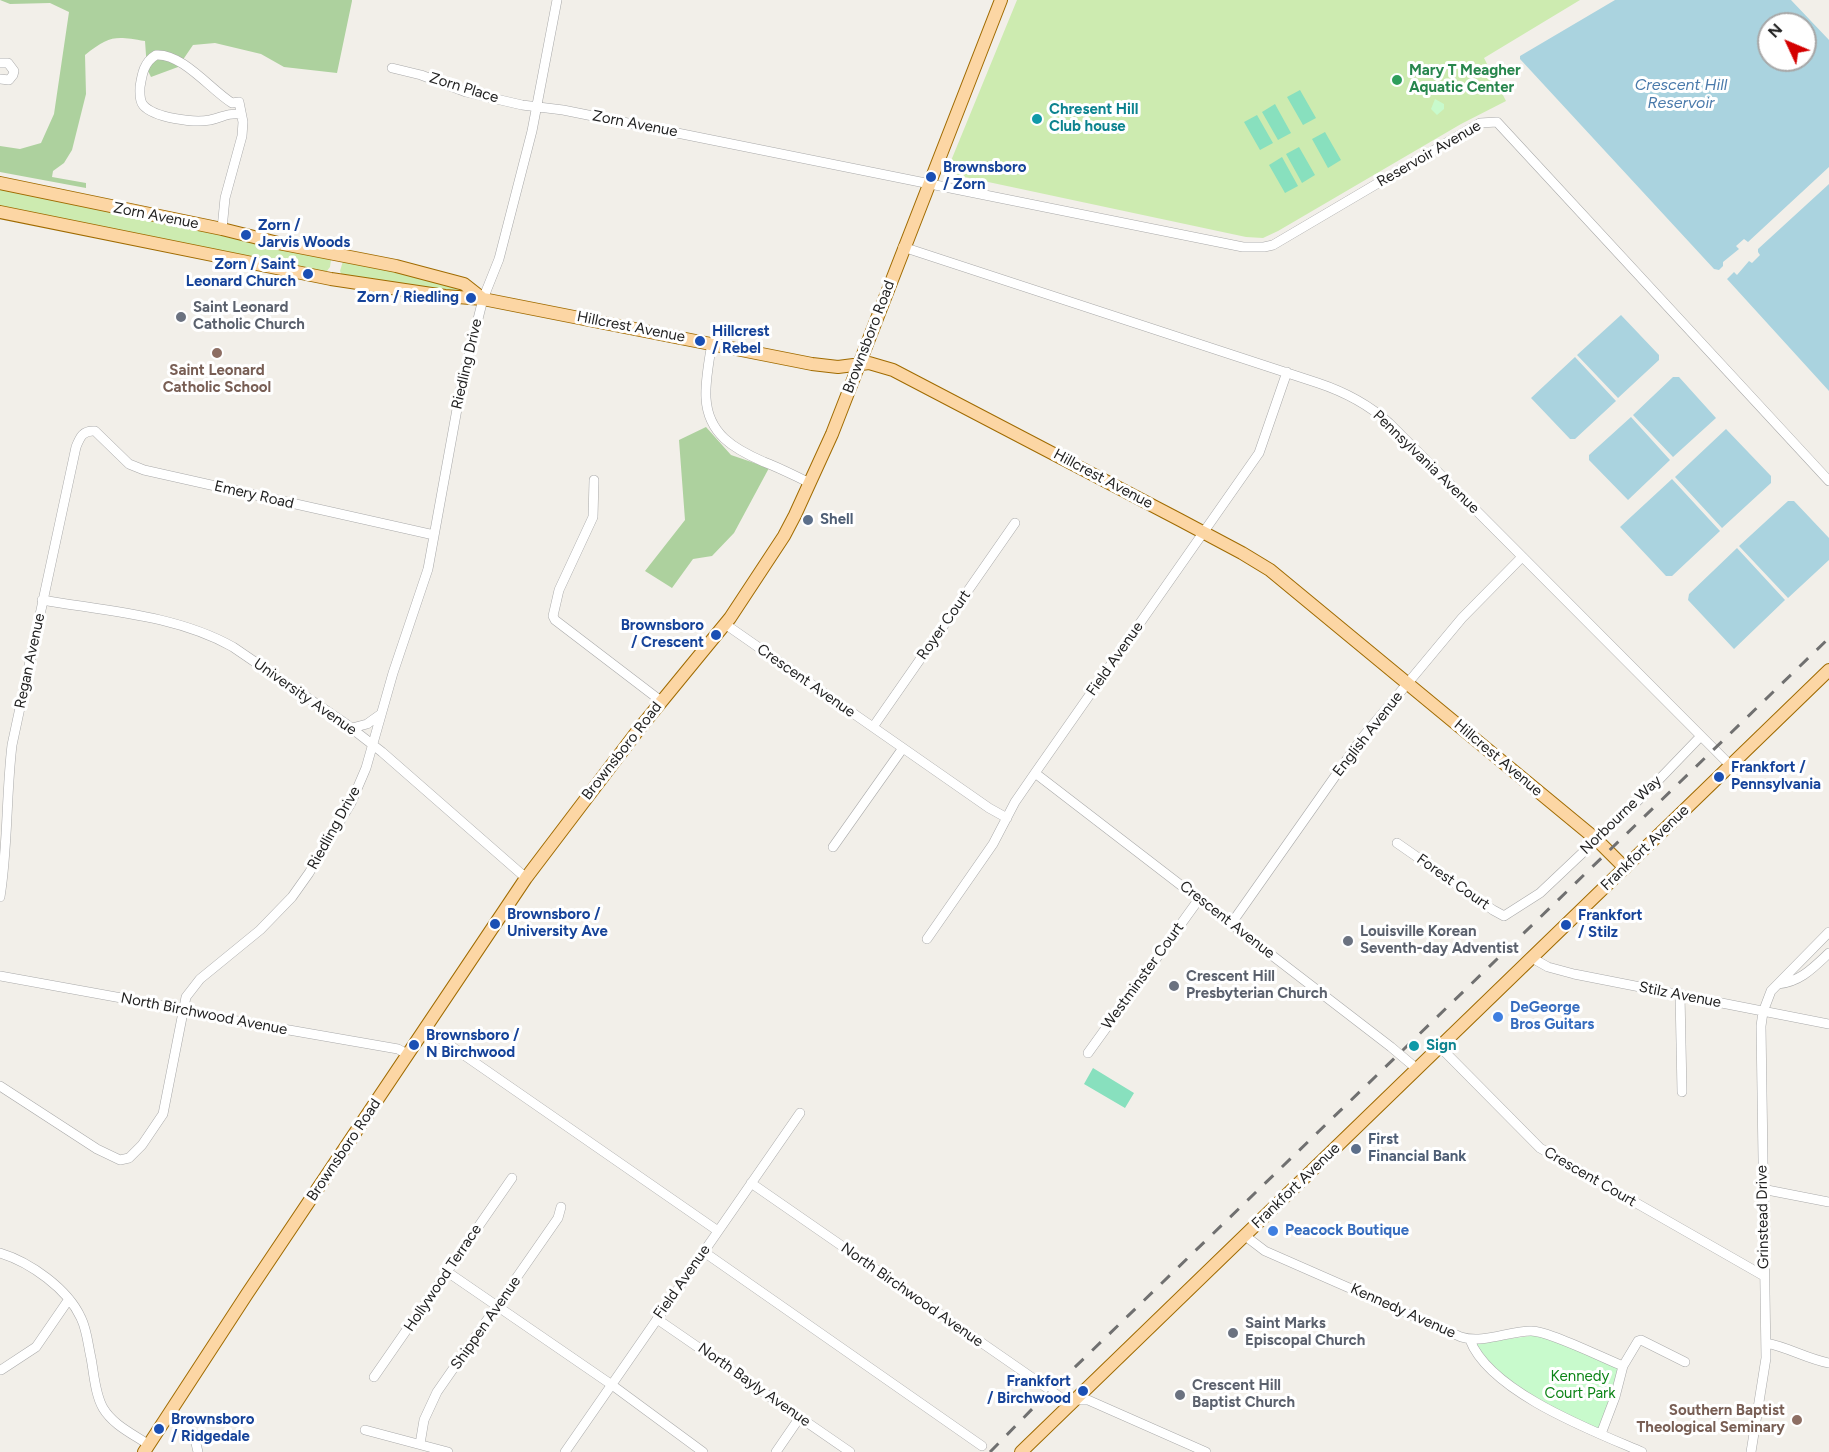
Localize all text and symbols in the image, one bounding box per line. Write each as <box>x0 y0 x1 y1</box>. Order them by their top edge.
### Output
north arrow <box>1757 12 1817 72</box>
text: N <box>1764 19 1786 42</box>
place label: Mary T Meagher Aquatic Center <box>1409 62 1521 97</box>
street label: Zorn Place <box>427 69 501 107</box>
marker: Mary T Meagher Aquatic Center <box>1390 73 1404 87</box>
water label: Crescent Hill Reservoir <box>1635 75 1727 113</box>
place label: Chresent Hill Club house <box>1049 101 1138 136</box>
street label: Zorn Avenue <box>591 107 679 141</box>
marker: Chresent Hill Club house <box>1030 112 1044 126</box>
street label: Reservoir Avenue <box>1374 117 1484 191</box>
place label: Brownsboro / Zorn <box>943 159 1026 194</box>
marker: Brownsboro / Zorn <box>924 170 938 184</box>
street label: Zorn Avenue <box>112 199 200 233</box>
place label: Zorn / Jarvis Woods <box>258 217 350 252</box>
marker: Zorn / Jarvis Woods <box>239 228 253 242</box>
place label: Zorn / Saint Leonard Church <box>186 256 296 291</box>
marker: Zorn / Saint Leonard Church <box>301 267 315 281</box>
street label: Brownsboro Road <box>839 278 899 396</box>
place label: Zorn / Riedling <box>357 289 459 307</box>
marker: Zorn / Riedling <box>464 291 478 305</box>
place label: Saint Leonard Catholic Church <box>193 299 305 334</box>
street label: Hillcrest Avenue <box>575 308 687 346</box>
marker: Saint Leonard Catholic Church <box>174 310 188 324</box>
street label: Riedling Drive <box>448 317 486 411</box>
place label: Hillcrest / Rebel <box>712 323 770 358</box>
marker: Hillcrest / Rebel <box>693 334 707 348</box>
marker: Saint Leonard Catholic School <box>210 346 224 360</box>
place label: Saint Leonard Catholic School <box>163 362 271 397</box>
street label: Pennsylvania Avenue <box>1369 407 1483 517</box>
street label: Hillcrest Avenue <box>1050 445 1156 513</box>
street label: Emery Road <box>212 477 296 513</box>
place label: Shell <box>820 511 853 529</box>
marker: Shell <box>801 513 815 527</box>
street label: Royer Court <box>913 587 975 663</box>
street label: Regan Avenue <box>11 612 49 710</box>
place label: Brownsboro / Crescent <box>621 617 704 652</box>
street label: Field Avenue <box>1083 618 1147 700</box>
marker: Brownsboro / Crescent <box>709 628 723 642</box>
street label: Crescent Avenue <box>753 640 859 722</box>
street label: University Avenue <box>250 655 360 739</box>
street label: English Avenue <box>1329 688 1407 780</box>
street label: Brownsboro Road <box>578 698 666 804</box>
street label: Hillcrest Avenue <box>1450 716 1546 800</box>
place label: Frankfort / Pennsylvania <box>1731 759 1821 794</box>
marker: Frankfort / Pennsylvania <box>1712 770 1726 784</box>
street label: Norbourne Way <box>1577 772 1665 858</box>
street label: Riedling Drive <box>304 783 364 873</box>
street label: Frankfort Avenue <box>1597 801 1693 895</box>
street label: Forest Court <box>1413 850 1493 914</box>
street label: Crescent Avenue <box>1176 877 1278 963</box>
place label: Brownsboro / University Ave <box>507 906 608 941</box>
place label: Frankfort / Stilz <box>1578 907 1643 942</box>
marker: Brownsboro / University Ave <box>488 917 502 931</box>
marker: Frankfort / Stilz <box>1559 918 1573 932</box>
street label: Westminster Court <box>1098 919 1188 1033</box>
place label: Louisville Korean Seventh-day Adventist <box>1360 923 1519 958</box>
marker: Louisville Korean Seventh-day Adventist <box>1341 934 1355 948</box>
place label: Crescent Hill Presbyterian Church <box>1186 968 1328 1003</box>
street label: Stilz Avenue <box>1637 978 1723 1012</box>
marker: Crescent Hill Presbyterian Church <box>1167 979 1181 993</box>
street label: North Birchwood Avenue <box>119 989 289 1039</box>
place label: DeGeorge Bros Guitars <box>1510 999 1594 1034</box>
marker: DeGeorge Bros Guitars <box>1491 1010 1505 1024</box>
place label: Brownsboro / N Birchwood <box>426 1027 519 1062</box>
place label: Sign <box>1426 1037 1457 1055</box>
marker: Brownsboro / N Birchwood <box>407 1038 421 1052</box>
marker: Sign <box>1407 1039 1421 1053</box>
street label: Brownsboro Road <box>303 1095 385 1205</box>
place label: First Financial Bank <box>1368 1131 1466 1166</box>
street label: Frankfort Avenue <box>1248 1139 1344 1233</box>
marker: First Financial Bank <box>1349 1142 1363 1156</box>
street label: Crescent Court <box>1541 1143 1639 1211</box>
street label: Grinstead Drive <box>1753 1165 1773 1269</box>
street label: Hollywood Terrace <box>400 1221 486 1335</box>
place label: Peacock Boutique <box>1285 1222 1409 1240</box>
marker: Peacock Boutique <box>1266 1224 1280 1238</box>
street label: North Birchwood Avenue <box>837 1239 987 1351</box>
street label: Field Avenue <box>650 1241 714 1323</box>
street label: Shippen Avenue <box>447 1273 525 1373</box>
street label: Kennedy Avenue <box>1348 1280 1458 1342</box>
place label: Saint Marks Episcopal Church <box>1245 1315 1365 1350</box>
marker: Saint Marks Episcopal Church <box>1226 1326 1240 1340</box>
street label: North Bayly Avenue <box>694 1339 814 1431</box>
park label: Kennedy Court Park <box>1545 1368 1615 1403</box>
place label: Frankfort / Birchwood <box>987 1373 1071 1408</box>
place label: Crescent Hill Baptist Church <box>1192 1377 1295 1412</box>
marker: Frankfort / Birchwood <box>1076 1384 1090 1398</box>
marker: Crescent Hill Baptist Church <box>1173 1388 1187 1402</box>
place label: Southern Baptist Theological Seminary <box>1637 1402 1785 1437</box>
place label: Brownsboro / Ridgedale <box>171 1411 254 1446</box>
marker: Southern Baptist Theological Seminary <box>1790 1413 1804 1427</box>
marker: Brownsboro / Ridgedale <box>152 1422 166 1436</box>

